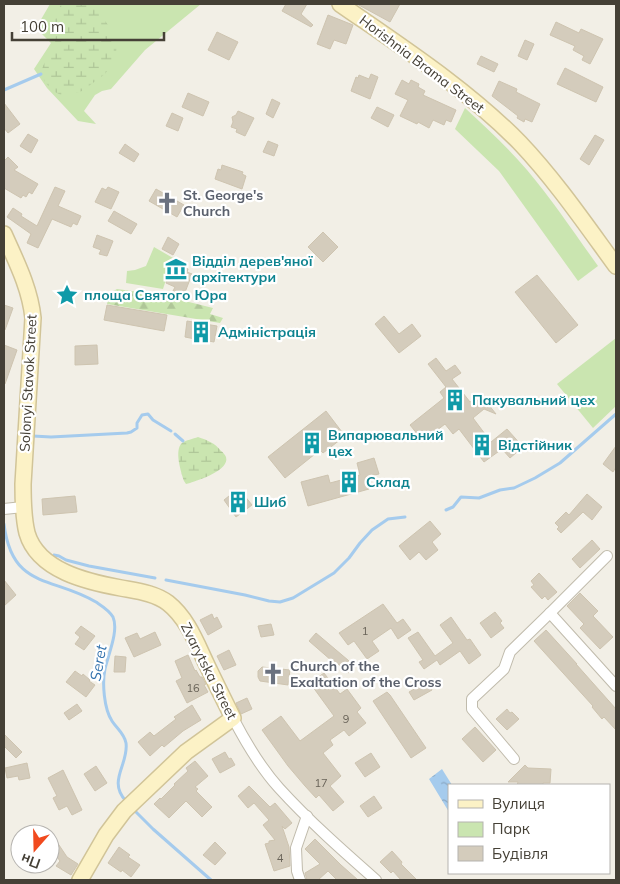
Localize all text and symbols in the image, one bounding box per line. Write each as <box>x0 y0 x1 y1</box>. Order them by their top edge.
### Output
scale bar <box>12 10 165 42</box>
street label: Horishnia Brama Street <box>356 11 488 117</box>
text: 100 m <box>20 17 64 36</box>
place label: St. George's Church <box>183 186 263 220</box>
church icon: St. George's Church <box>154 190 180 216</box>
place label: Відділ дерев'яної архітектури <box>192 252 314 286</box>
museum icon: Відділ дерев'яної архітектури <box>163 256 189 282</box>
place icon: площа Святого Юра <box>54 282 80 308</box>
place label: площа Святого Юра <box>84 286 227 304</box>
street label: Solonyi Stavok Street <box>15 314 41 452</box>
building icon: Адміністрація <box>188 319 214 345</box>
place label: Адміністрація <box>218 323 316 341</box>
building icon: Пакувальний цех <box>442 387 468 413</box>
place label: Пакувальний цех <box>472 391 595 409</box>
place label: Випарювальний цех <box>328 426 444 460</box>
building icon: Випарювальний цех <box>299 430 325 456</box>
building icon: Відстійник <box>469 432 495 458</box>
place label: Відстійник <box>498 436 573 454</box>
building icon: Склад <box>336 469 362 495</box>
place label: Склад <box>366 473 410 491</box>
building icon: Шиб <box>225 489 251 515</box>
place label: Шиб <box>254 493 286 511</box>
street label: Zvarytska Street <box>177 619 241 723</box>
house number: 1 <box>362 624 368 638</box>
water label: Seret <box>85 643 111 683</box>
place label: Church of the Exaltation of the Cross <box>290 657 442 691</box>
church icon: Church of the Exaltation of the Cross <box>260 661 286 687</box>
house number: 16 <box>186 681 200 695</box>
house number: 9 <box>343 712 349 726</box>
house number: 17 <box>314 776 328 790</box>
legend <box>448 784 610 874</box>
text: Вулиця <box>492 794 545 813</box>
text: Парк <box>492 819 531 838</box>
north arrow <box>10 824 60 874</box>
text: Будівля <box>492 844 548 863</box>
text: Пн <box>18 849 43 873</box>
house number: 4 <box>277 851 284 865</box>

